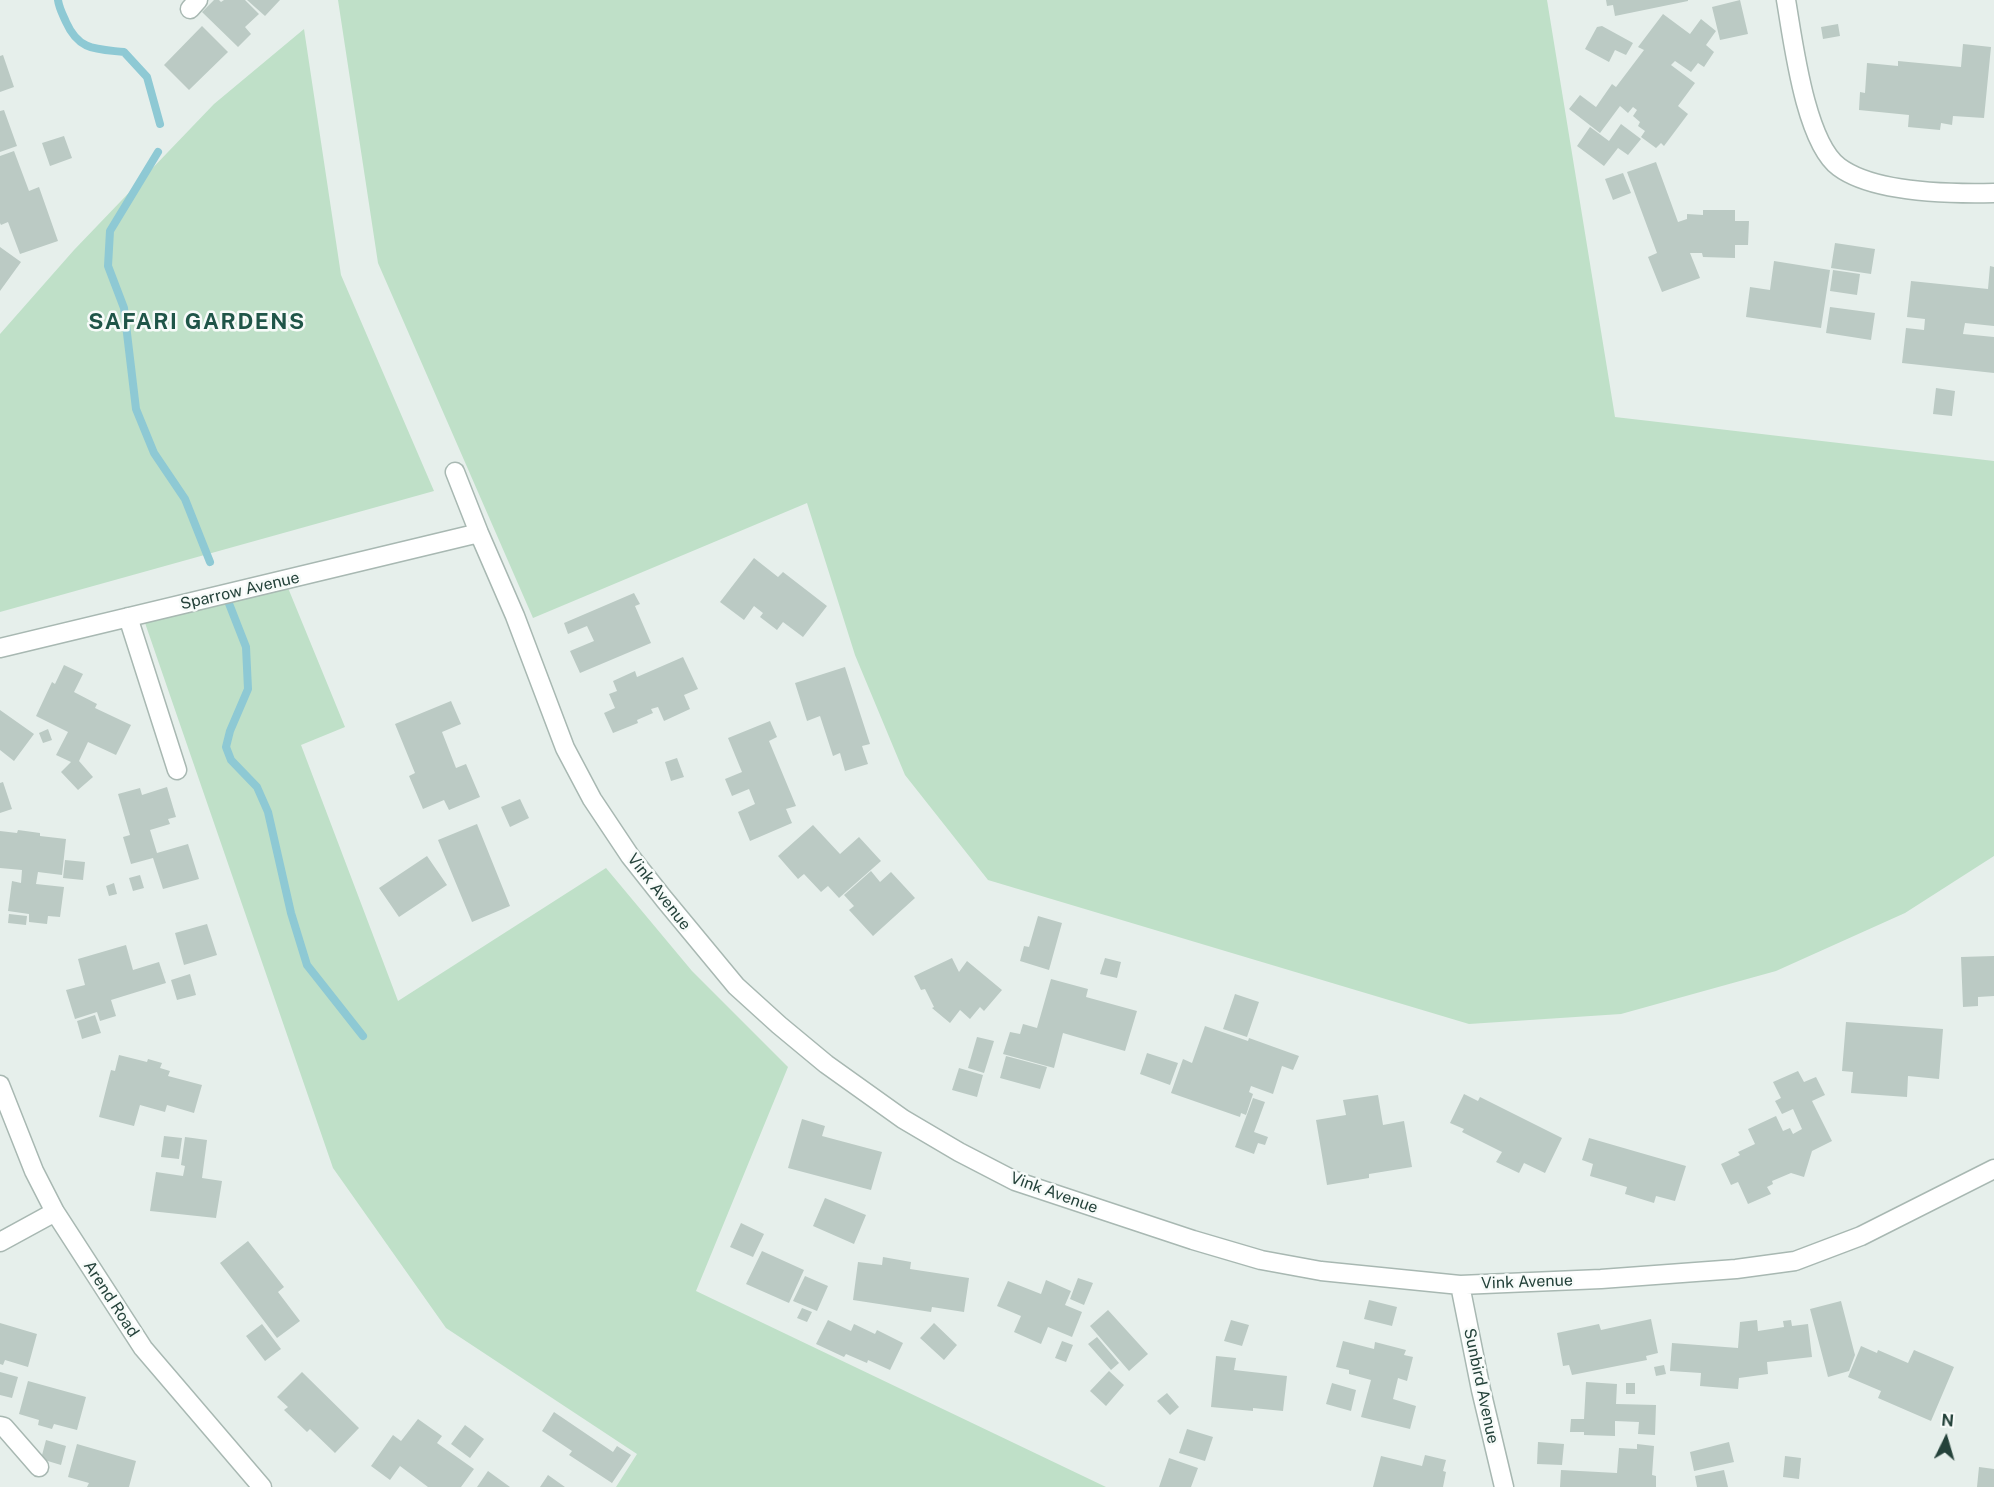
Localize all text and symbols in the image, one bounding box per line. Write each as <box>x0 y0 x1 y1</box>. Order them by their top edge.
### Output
district label: SAFARI GARDENS <box>88 309 306 335</box>
street label: Sparrow Avenue <box>179 568 301 614</box>
street label: Vink Avenue <box>623 850 695 934</box>
street label: Vink Avenue <box>1008 1168 1100 1218</box>
street label: Arend Road <box>79 1257 143 1341</box>
street label: Vink Avenue <box>1481 1271 1573 1293</box>
street label: Sunbird Avenue <box>1459 1327 1503 1445</box>
north arrow <box>1916 1409 1976 1469</box>
text: N <box>1941 1411 1955 1431</box>

